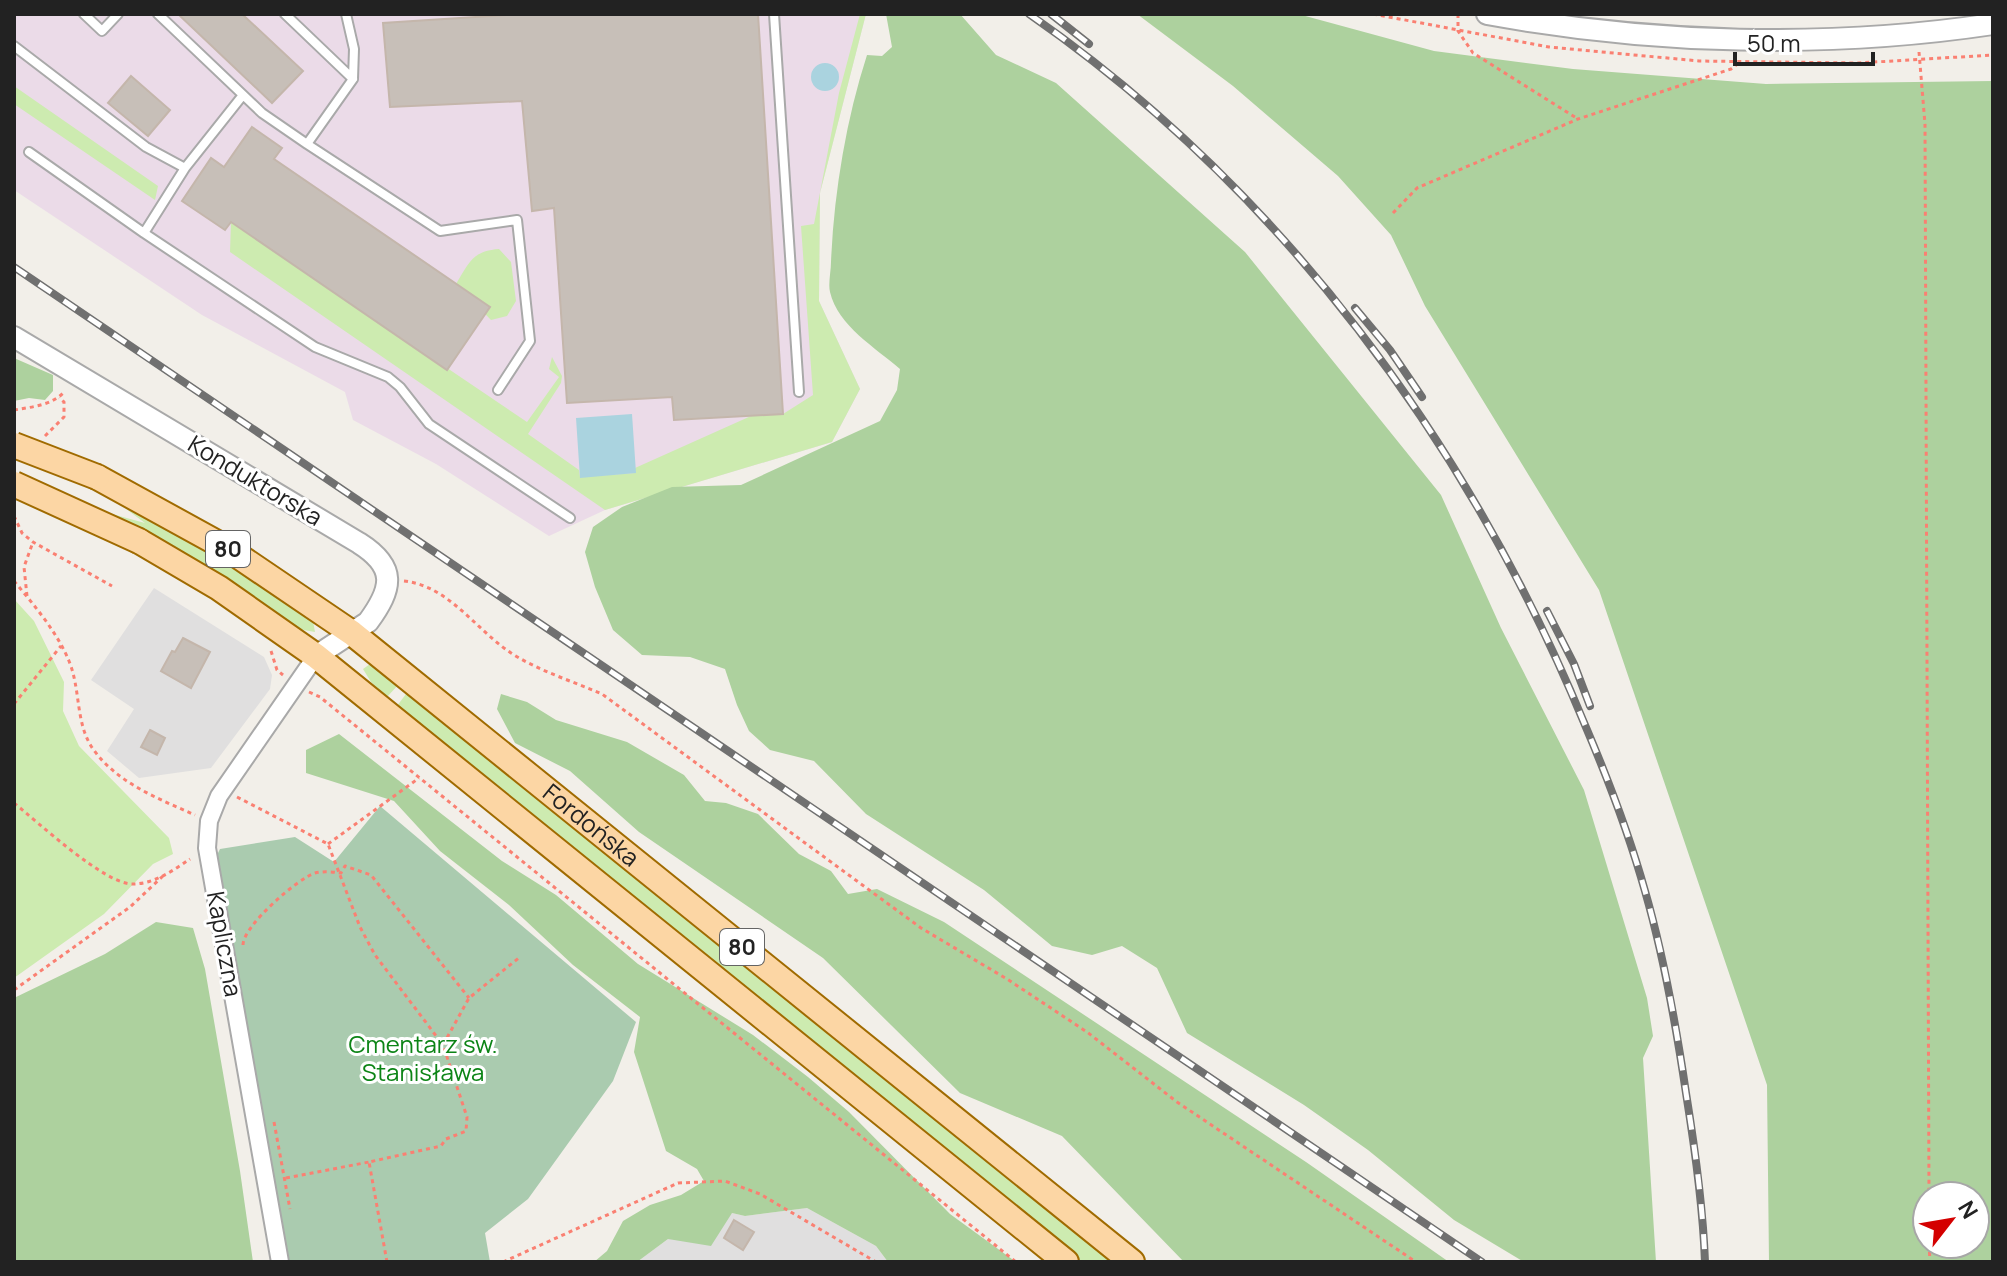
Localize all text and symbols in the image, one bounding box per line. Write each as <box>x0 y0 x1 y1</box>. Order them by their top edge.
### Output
scale bar <box>1735 16 1873 66</box>
text: 50 m <box>1747 26 1801 59</box>
street label: Konduktorska <box>182 427 329 533</box>
road number: 80 <box>206 531 250 567</box>
street label: Fordońska <box>537 775 647 873</box>
street label: Kapliczna <box>200 888 251 999</box>
road number: 80 <box>720 929 764 965</box>
park label: Cmentarz św. Stanisława <box>348 1027 498 1088</box>
north arrow <box>1911 1180 1991 1260</box>
text: N <box>1951 1195 1985 1224</box>

